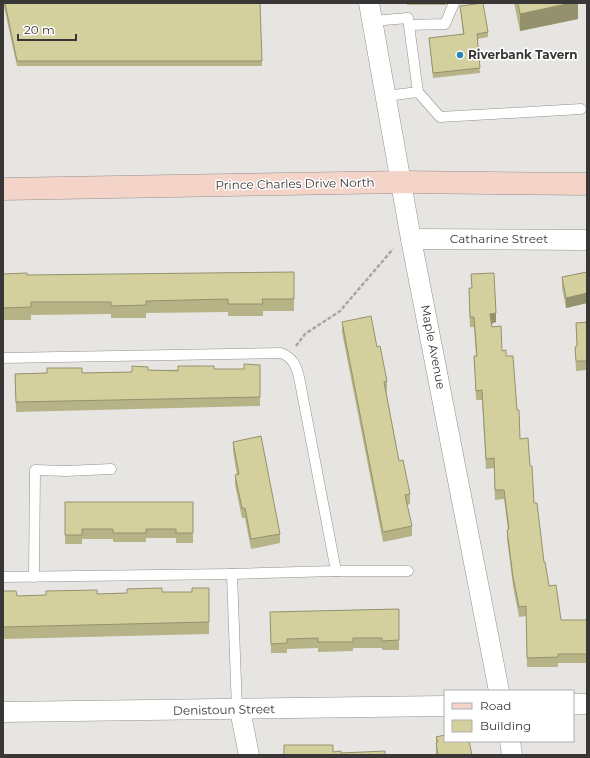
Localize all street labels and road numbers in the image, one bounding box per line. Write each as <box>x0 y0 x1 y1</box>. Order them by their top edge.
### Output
street label: Prince Charles Drive North <box>215 175 375 192</box>
street label: Catharine Street <box>450 231 548 246</box>
street label: Maple Avenue <box>418 303 449 390</box>
street label: Denistoun Street <box>173 701 275 718</box>

